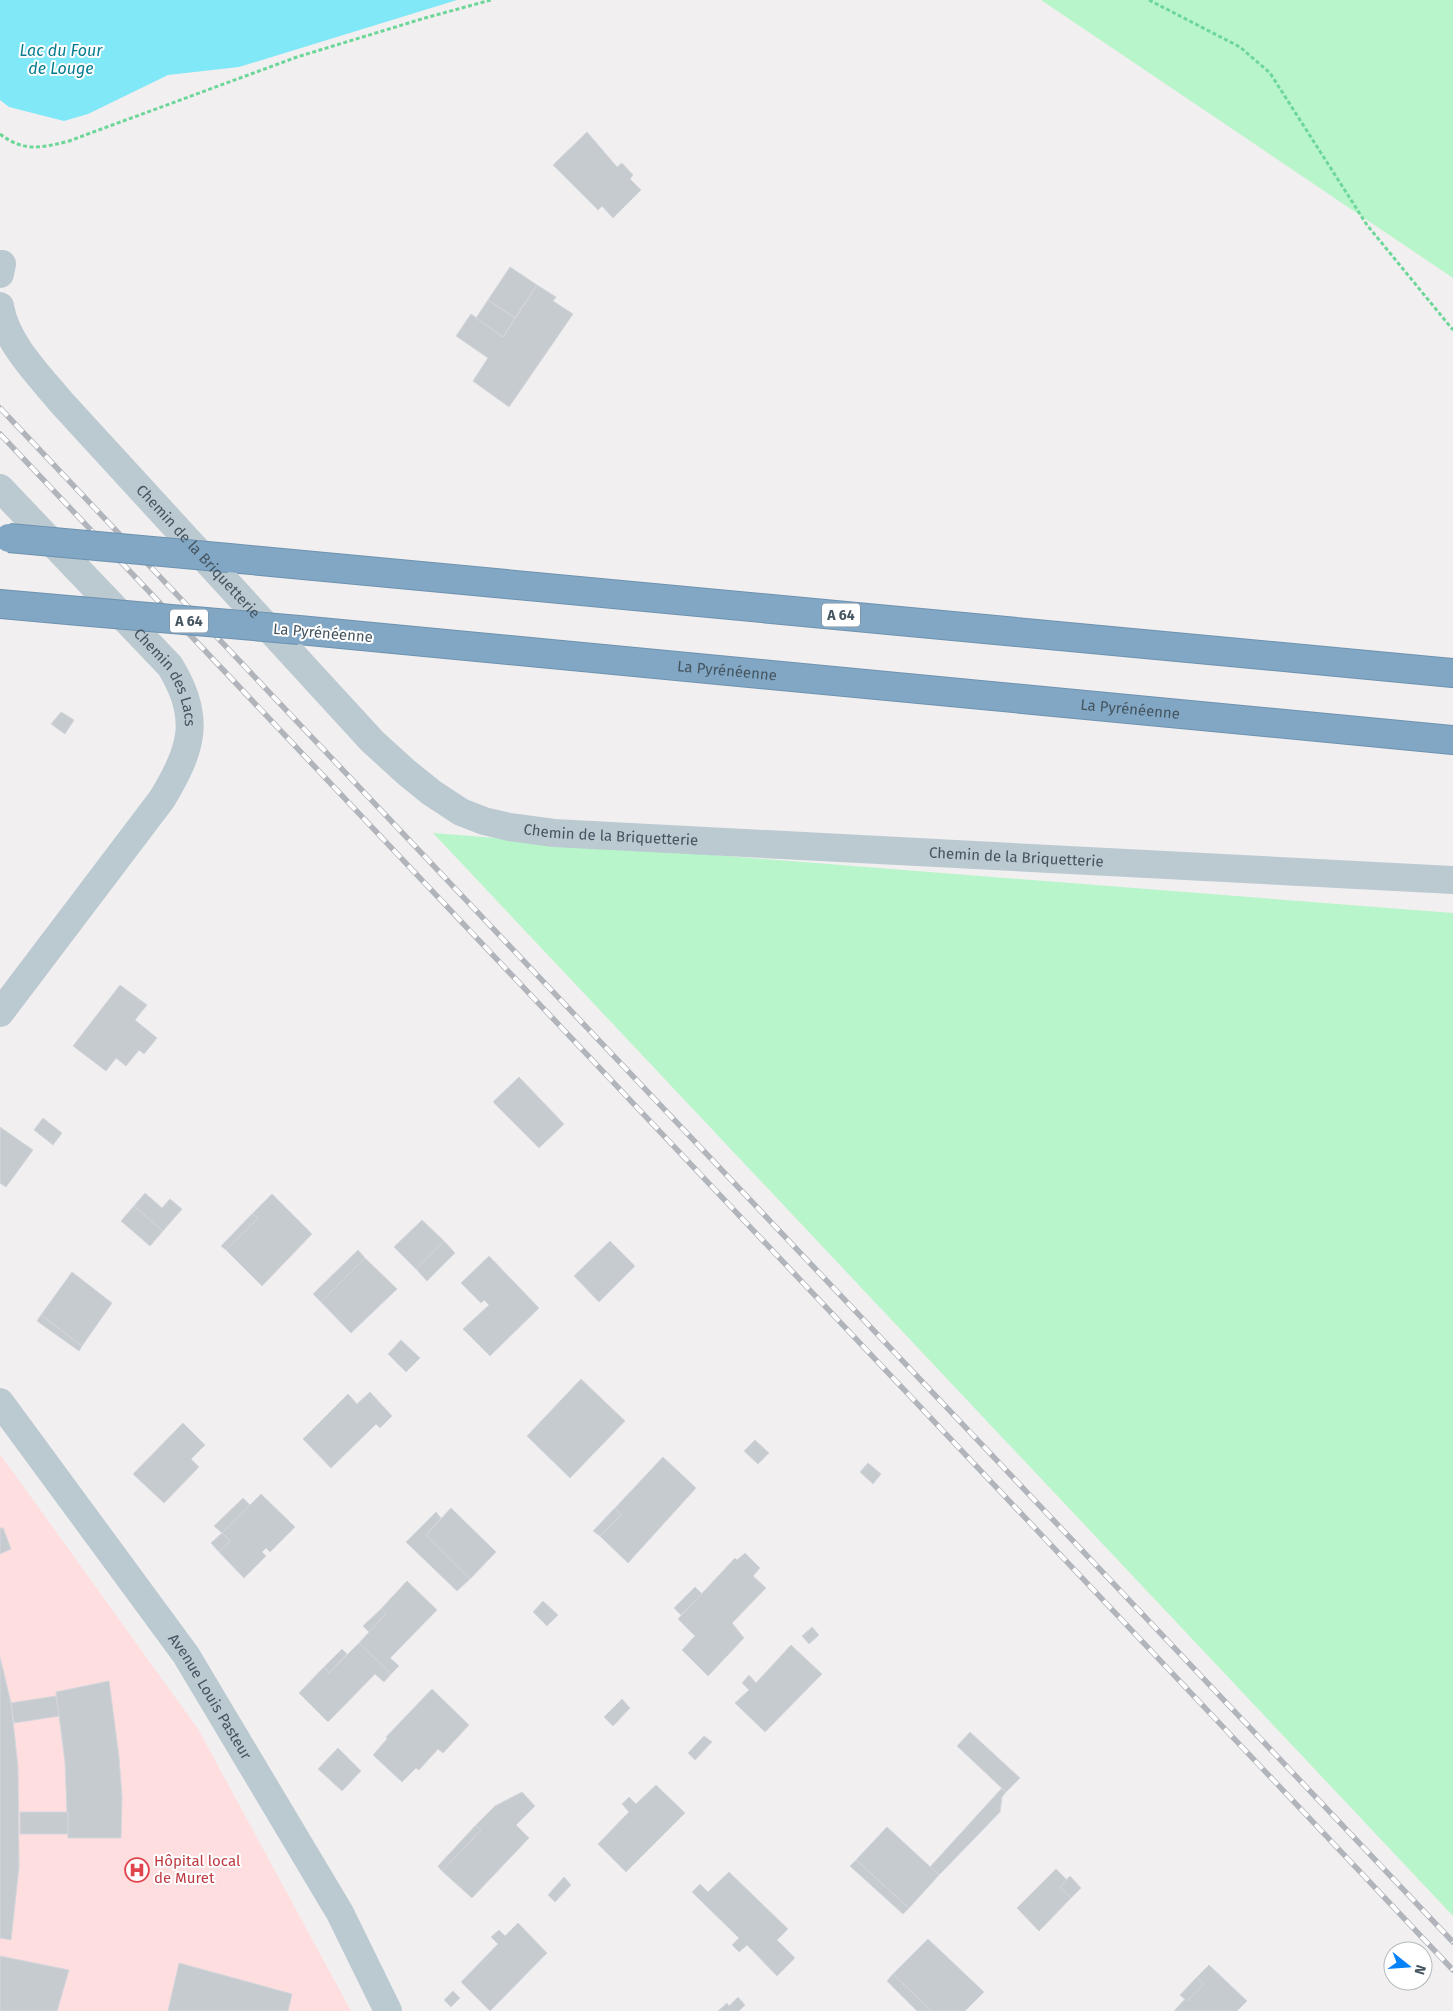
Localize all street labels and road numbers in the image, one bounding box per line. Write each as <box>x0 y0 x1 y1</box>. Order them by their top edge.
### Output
street label: Chemin de la Briquetterie <box>132 481 264 622</box>
road number: A 64 <box>822 604 860 626</box>
road number: A 64 <box>170 610 208 632</box>
street label: La Pyrénéenne <box>272 620 374 646</box>
street label: Chemin des Lacs <box>130 625 199 727</box>
street label: La Pyrénéenne <box>676 657 778 685</box>
street label: La Pyrénéenne <box>1080 696 1181 723</box>
street label: Chemin de la Briquetterie <box>523 820 699 850</box>
street label: Chemin de la Briquetterie <box>928 844 1104 871</box>
street label: Avenue Louis Pasteur <box>164 1630 255 1763</box>

